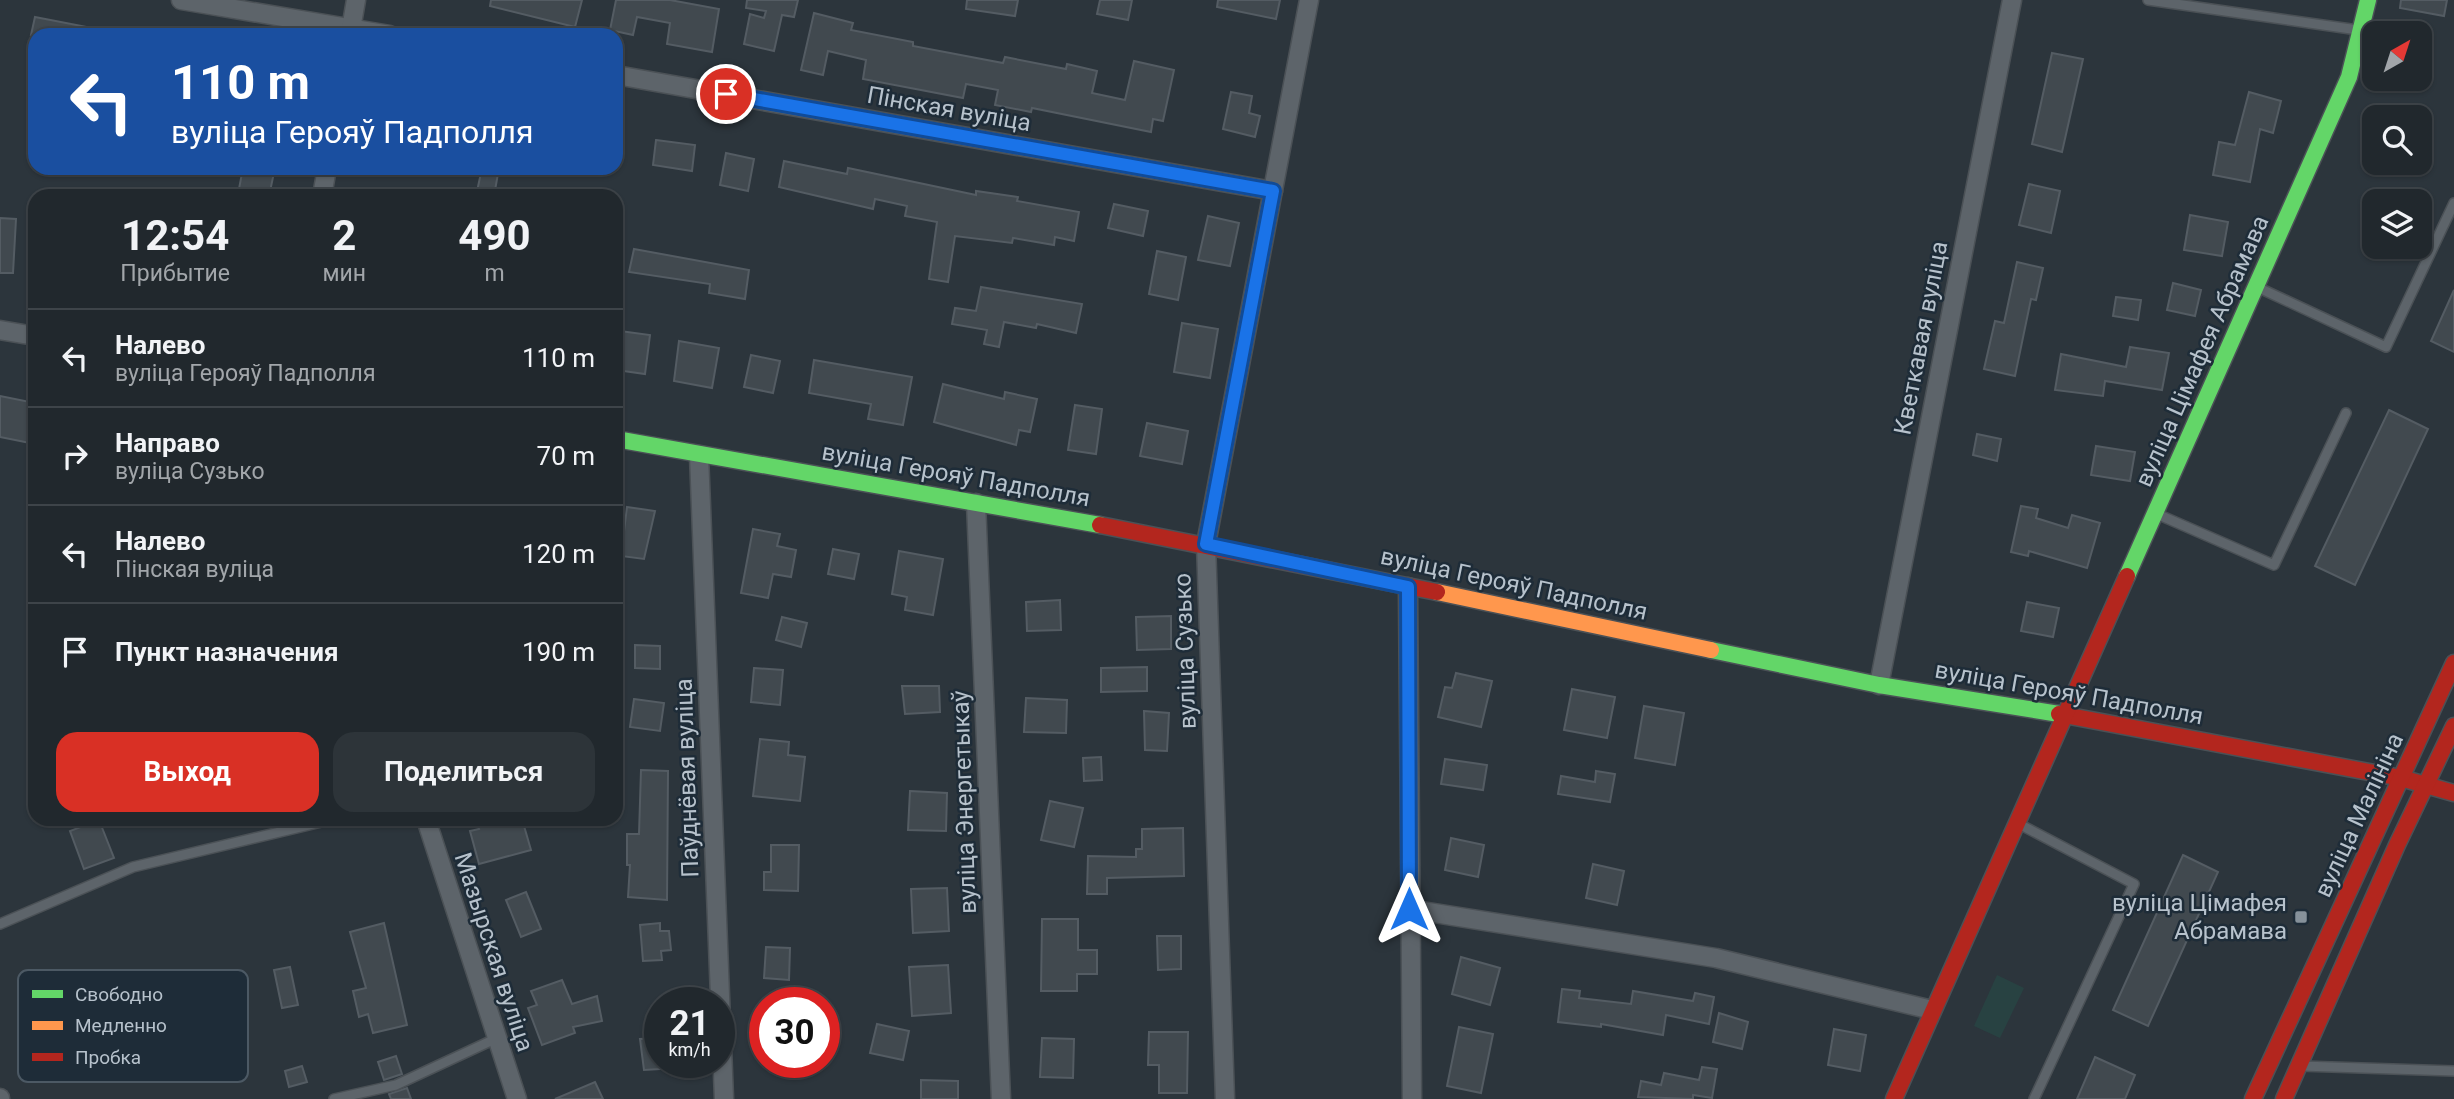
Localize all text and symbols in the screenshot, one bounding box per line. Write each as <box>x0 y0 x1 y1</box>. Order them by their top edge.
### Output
north arrow <box>2362 21 2432 91</box>
map controls <box>2362 21 2432 259</box>
text: 110 m <box>171 54 310 111</box>
icon: left <box>56 56 147 147</box>
pin <box>696 64 756 124</box>
icon: arrive <box>707 75 745 113</box>
street label: Пінская вуліца <box>865 81 1033 137</box>
button: search <box>2362 105 2432 175</box>
text: вуліца Герояў Падполля <box>171 113 533 151</box>
button: layers <box>2362 189 2432 259</box>
text: 12:54 <box>121 211 229 260</box>
text: 2 <box>332 211 356 260</box>
text: 490 <box>458 211 531 260</box>
street label: вуліца Цімафея Абрамава <box>2129 211 2275 491</box>
street label: Кветкавая вуліца <box>1888 239 1954 437</box>
text: Прибытие <box>120 260 230 287</box>
text: мин <box>322 260 366 287</box>
text: m <box>484 260 505 287</box>
text: Налево <box>115 330 205 360</box>
icon: left <box>56 339 94 377</box>
text: 110 m <box>522 343 595 373</box>
text: вуліца Герояў Падполля <box>115 360 376 387</box>
text: Направо <box>115 428 220 458</box>
icon: right <box>56 437 94 475</box>
street label: вуліца Герояў Падполля <box>820 438 1092 512</box>
text: 70 m <box>537 441 595 471</box>
text: вуліца Сузько <box>115 458 265 485</box>
text: Налево <box>115 526 205 556</box>
icon: left <box>56 535 94 573</box>
text: 120 m <box>522 539 595 569</box>
street label: вуліца Герояў Падполля <box>1378 542 1650 626</box>
text: Пінская вуліца <box>115 556 274 583</box>
street label: вуліца Сузько <box>1168 573 1202 729</box>
icon: arrive <box>56 633 94 671</box>
text: Пункт назначения <box>115 637 339 667</box>
text: 190 m <box>522 637 595 667</box>
street label: вуліца Герояў Падполля <box>1933 656 2205 730</box>
street label: Паўднёвая вуліца <box>670 678 704 878</box>
street label: вуліца Энергетыкаў <box>946 689 982 914</box>
street label: вуліца Малініна <box>2309 729 2409 901</box>
button: Выход <box>56 732 319 812</box>
button: Поделиться <box>333 732 595 812</box>
street label: Мазырская вуліца <box>449 849 539 1055</box>
position arrow <box>1372 872 1446 946</box>
place label: вуліца Цімафея Абрамава <box>2112 889 2287 945</box>
marker: вуліца Цімафея Абрамава <box>2293 909 2309 925</box>
legend <box>18 970 248 1082</box>
text: Свободно <box>75 983 163 1006</box>
speed limit sign: 30 <box>749 987 840 1078</box>
text: 21 <box>669 1003 710 1044</box>
text: Медленно <box>75 1014 167 1037</box>
text: km/h <box>668 1039 711 1060</box>
text: Пробка <box>75 1046 141 1069</box>

